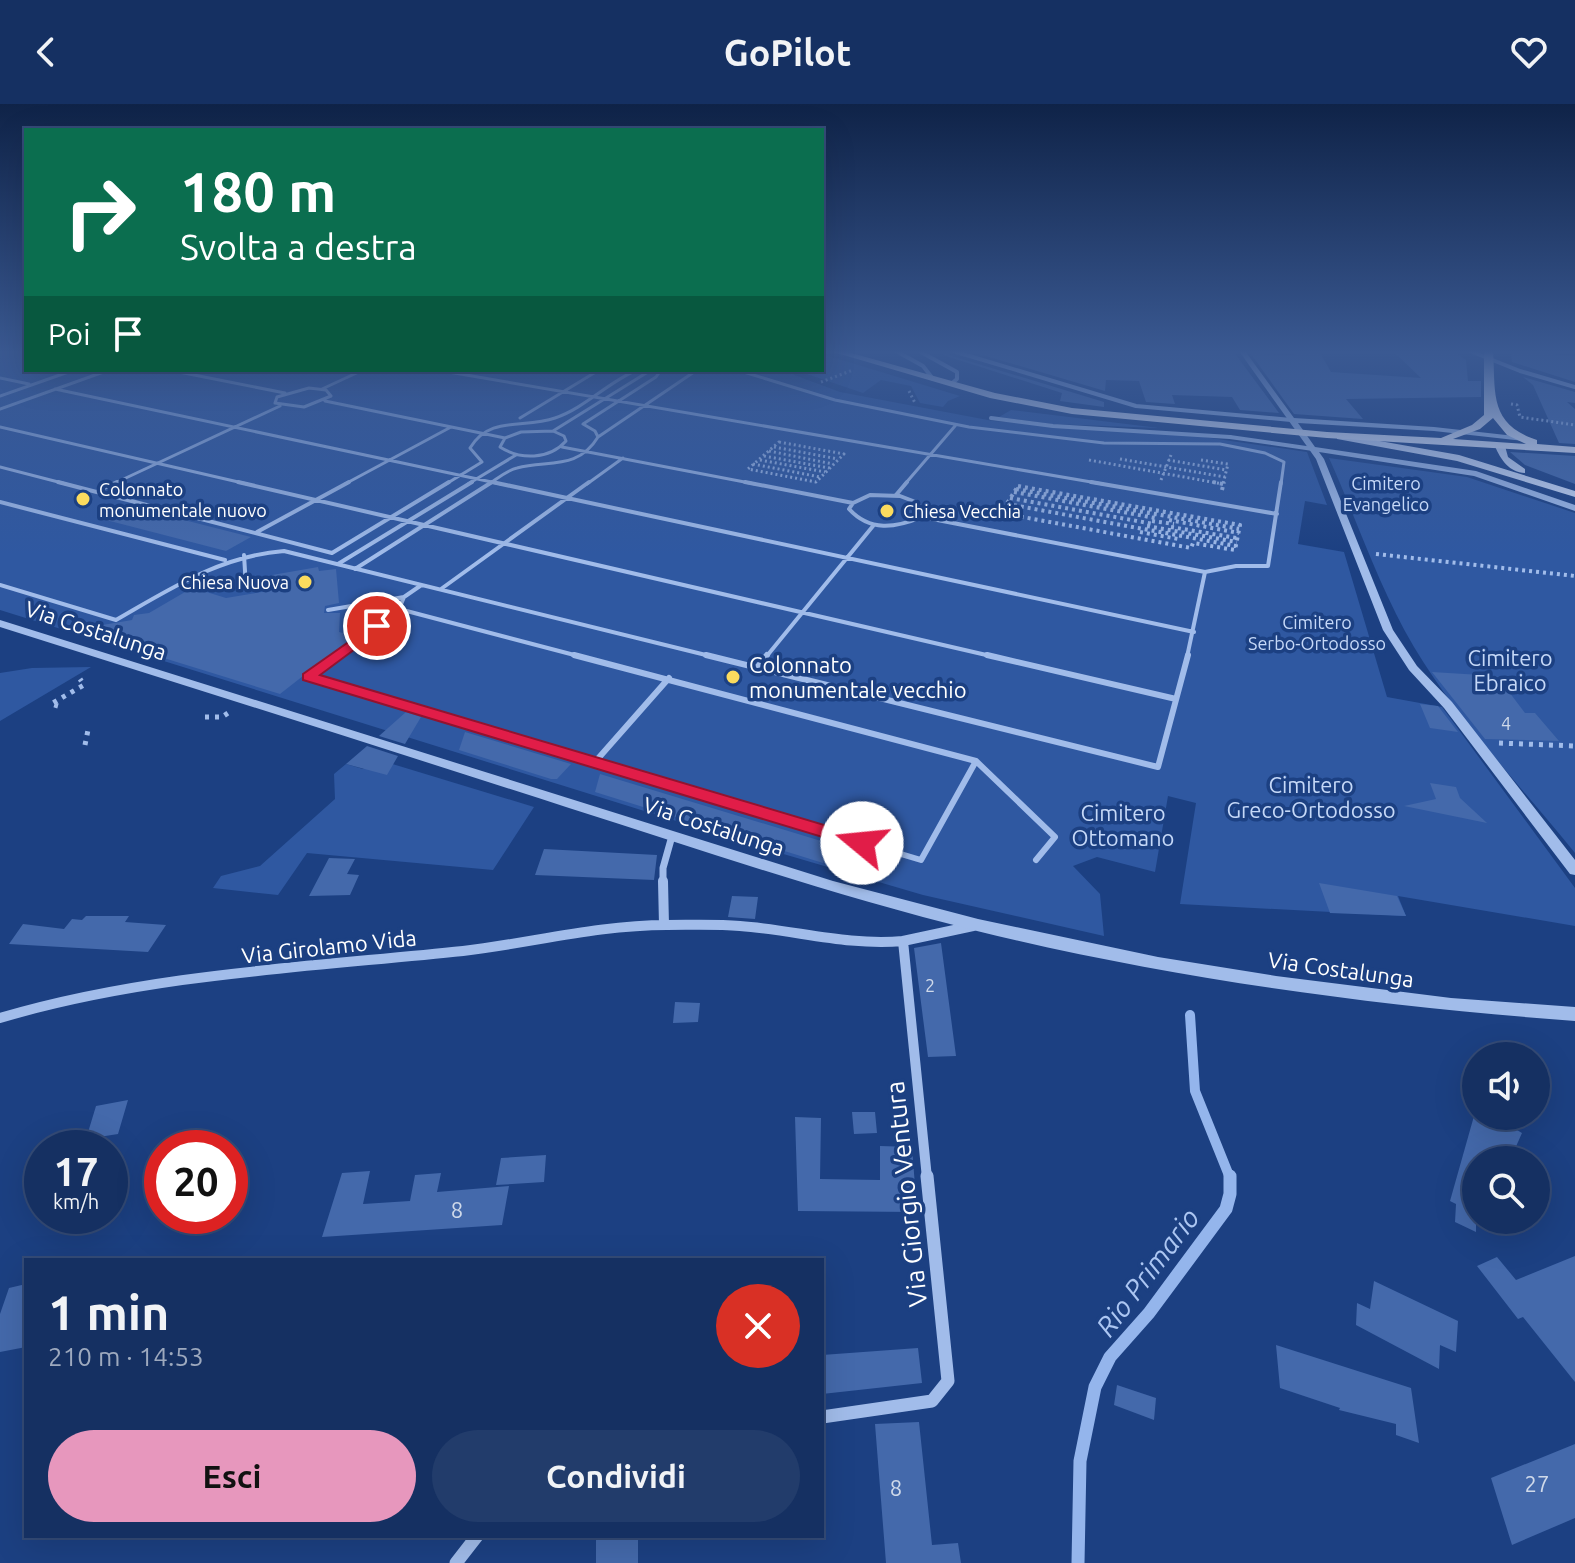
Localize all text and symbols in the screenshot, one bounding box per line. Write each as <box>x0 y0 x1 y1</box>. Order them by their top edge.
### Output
icon: back <box>24 30 68 74</box>
icon: heart <box>1507 30 1551 74</box>
text: GoPilot <box>724 32 851 73</box>
icon: right <box>48 160 152 264</box>
text: 180 m <box>180 160 336 223</box>
text: Svolta a destra <box>180 226 417 267</box>
icon: arrive <box>106 312 150 356</box>
text: Poi <box>48 317 90 351</box>
park label: Cimitero Evangelico <box>1343 473 1429 514</box>
place label: Colonnato monumentale nuovo <box>99 479 267 520</box>
marker: Colonnato monumentale nuovo <box>74 490 92 508</box>
place label: Chiesa Vecchia <box>903 501 1021 521</box>
marker: Chiesa Vecchia <box>878 502 896 520</box>
place label: Chiesa Nuova <box>181 572 289 592</box>
marker: Chiesa Nuova <box>296 573 314 591</box>
pin <box>343 592 411 660</box>
street label: Via Costalunga <box>22 595 170 665</box>
icon: arrive <box>355 604 399 648</box>
park label: Cimitero Serbo-Ortodosso <box>1248 612 1386 653</box>
park label: Cimitero Ebraico <box>1467 645 1553 695</box>
place label: Colonnato monumentale vecchio <box>749 652 967 702</box>
marker: Colonnato monumentale vecchio <box>724 668 742 686</box>
house number: 4 <box>1501 713 1511 733</box>
park label: Cimitero Greco-Ortodosso <box>1226 772 1396 822</box>
street label: Via Costalunga <box>640 791 788 861</box>
park label: Cimitero Ottomano <box>1072 800 1174 850</box>
position arrow <box>820 801 904 885</box>
street label: Via Girolamo Vida <box>240 924 418 968</box>
street label: Via Costalunga <box>1266 946 1416 992</box>
house number: 2 <box>925 975 935 995</box>
map controls <box>1462 1042 1550 1234</box>
button: sound <box>1462 1042 1550 1130</box>
street label: Via Giorgio Ventura <box>880 1080 932 1308</box>
speed limit sign: 20 <box>144 1130 248 1234</box>
button: search <box>1462 1146 1550 1234</box>
text: 17 <box>53 1149 99 1194</box>
text: km/h <box>53 1190 99 1213</box>
house number: 8 <box>451 1197 463 1222</box>
water label: Rio Primario <box>1089 1202 1205 1342</box>
button: close <box>716 1284 800 1368</box>
text: 1 min <box>48 1285 169 1339</box>
text: 210 m · 14:53 <box>48 1342 204 1371</box>
button: Esci <box>48 1430 416 1522</box>
button: Condividi <box>432 1430 800 1522</box>
house number: 27 <box>1525 1471 1549 1496</box>
house number: 8 <box>890 1475 902 1500</box>

